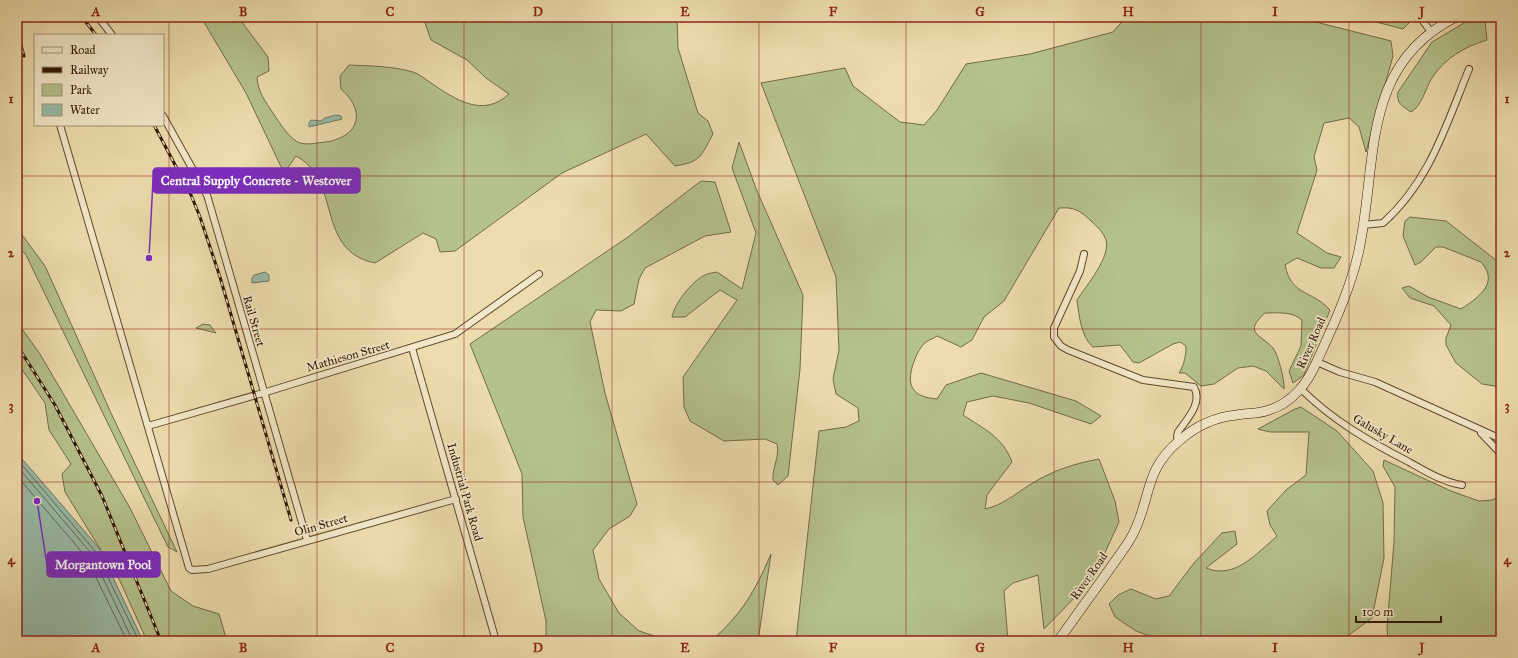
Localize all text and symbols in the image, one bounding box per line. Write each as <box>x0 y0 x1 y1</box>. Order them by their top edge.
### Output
text: A <box>91 4 101 20</box>
text: B <box>239 4 248 20</box>
text: C <box>386 4 395 20</box>
text: D <box>533 4 543 20</box>
text: E <box>680 4 690 20</box>
text: F <box>829 4 838 20</box>
text: G <box>975 4 985 20</box>
text: H <box>1122 4 1134 20</box>
text: I <box>1272 4 1278 20</box>
text: J <box>1417 4 1425 20</box>
legend <box>34 34 164 126</box>
text: Road <box>70 43 96 57</box>
text: Railway <box>70 63 109 77</box>
text: Park <box>70 83 92 97</box>
text: 1 <box>8 91 14 107</box>
text: 1 <box>1504 91 1510 107</box>
text: Water <box>70 103 100 117</box>
callout: Central Supply Concrete - Westover <box>153 168 360 193</box>
text: Central Supply Concrete - Westover <box>161 173 352 189</box>
text: 2 <box>8 245 15 261</box>
text: 2 <box>1504 245 1511 261</box>
street label: Rail Street <box>240 294 268 349</box>
street label: River Road <box>1293 315 1329 371</box>
street label: Mathieson Street <box>305 337 392 375</box>
text: 3 <box>8 398 14 414</box>
text: 3 <box>1504 398 1510 414</box>
street label: Galusky Lane <box>1351 411 1415 457</box>
street label: Industrial Park Road <box>444 441 486 543</box>
street label: Olin Street <box>293 511 350 539</box>
street label: River Road <box>1068 550 1110 602</box>
text: 4 <box>7 552 15 568</box>
callout: Morgantown Pool <box>47 552 160 577</box>
text: 4 <box>1503 552 1511 568</box>
text: Morgantown Pool <box>55 557 152 573</box>
scale bar <box>1356 598 1441 624</box>
text: 100 m <box>1362 605 1393 619</box>
text: A <box>91 640 101 656</box>
text: B <box>239 640 248 656</box>
text: C <box>386 640 395 656</box>
text: D <box>533 640 543 656</box>
text: E <box>680 640 690 656</box>
text: F <box>829 640 838 656</box>
text: G <box>975 640 985 656</box>
text: H <box>1122 640 1134 656</box>
text: I <box>1272 640 1278 656</box>
text: J <box>1417 640 1425 656</box>

